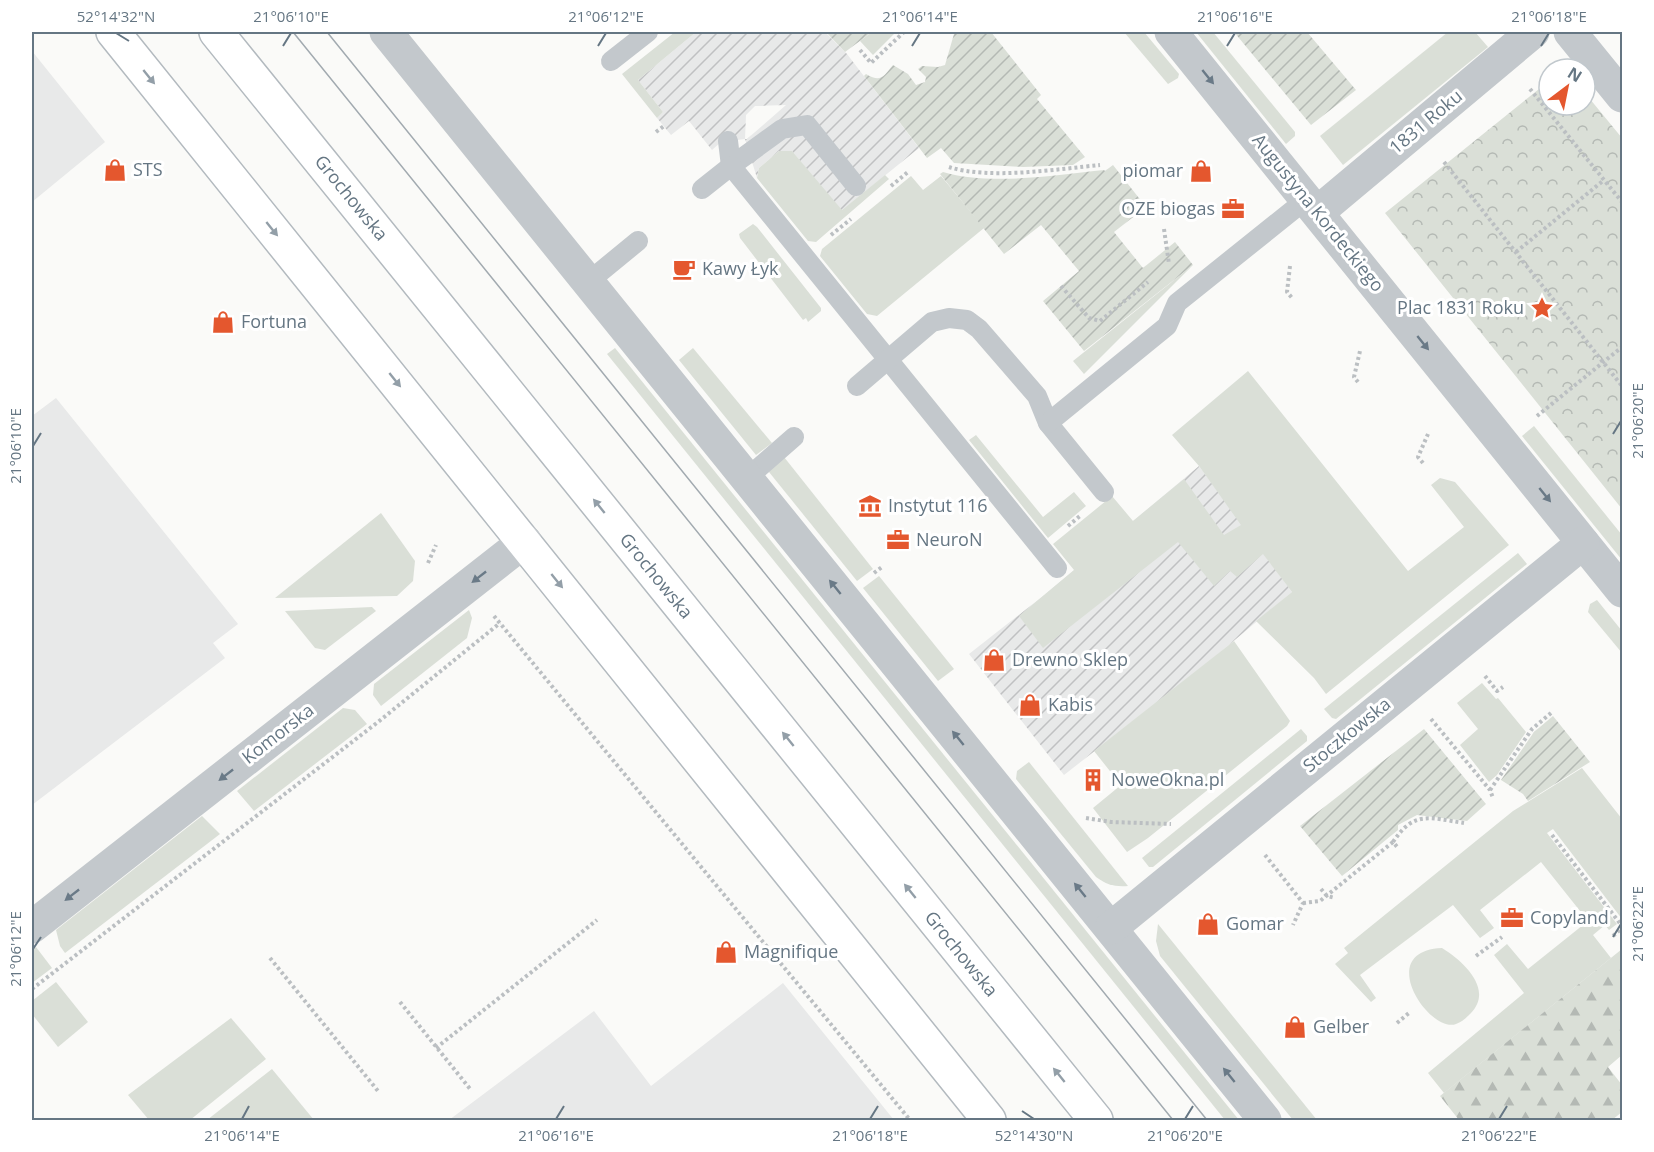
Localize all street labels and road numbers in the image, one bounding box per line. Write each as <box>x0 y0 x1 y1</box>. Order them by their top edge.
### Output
street label: 1831 Roku <box>1384 84 1467 159</box>
street label: Augustyna Kordeckiego <box>1248 128 1390 296</box>
street label: Grochowska <box>310 150 394 245</box>
street label: Grochowska <box>615 528 699 623</box>
street label: Stoczkowska <box>1297 691 1395 777</box>
street label: Komorska <box>237 698 318 769</box>
street label: Grochowska <box>920 906 1004 1001</box>

